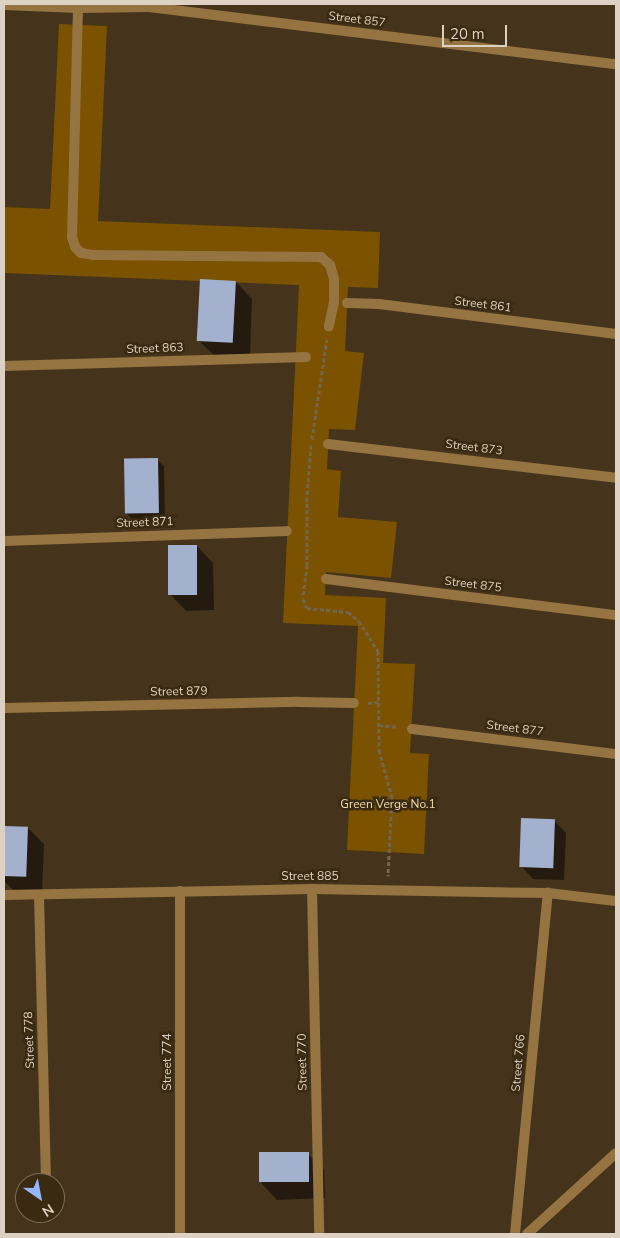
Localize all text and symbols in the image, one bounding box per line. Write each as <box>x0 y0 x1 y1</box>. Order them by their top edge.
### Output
street label: Street 857 <box>328 9 386 31</box>
scale bar <box>445 15 510 47</box>
text: 20 m <box>450 24 485 44</box>
street label: Street 861 <box>454 294 512 316</box>
street label: Street 863 <box>126 341 184 357</box>
street label: Street 873 <box>445 437 503 459</box>
street label: Street 871 <box>116 515 174 531</box>
street label: Street 875 <box>444 574 502 596</box>
street label: Street 879 <box>150 684 208 700</box>
street label: Street 877 <box>486 718 544 740</box>
park label: Green Verge No.1 <box>340 798 436 812</box>
street label: Street 885 <box>281 870 339 884</box>
street label: Street 778 <box>22 1011 38 1069</box>
street label: Street 774 <box>161 1033 175 1091</box>
street label: Street 770 <box>295 1033 311 1091</box>
street label: Street 766 <box>509 1034 529 1092</box>
north arrow <box>15 1173 65 1223</box>
text: N <box>38 1199 57 1221</box>

